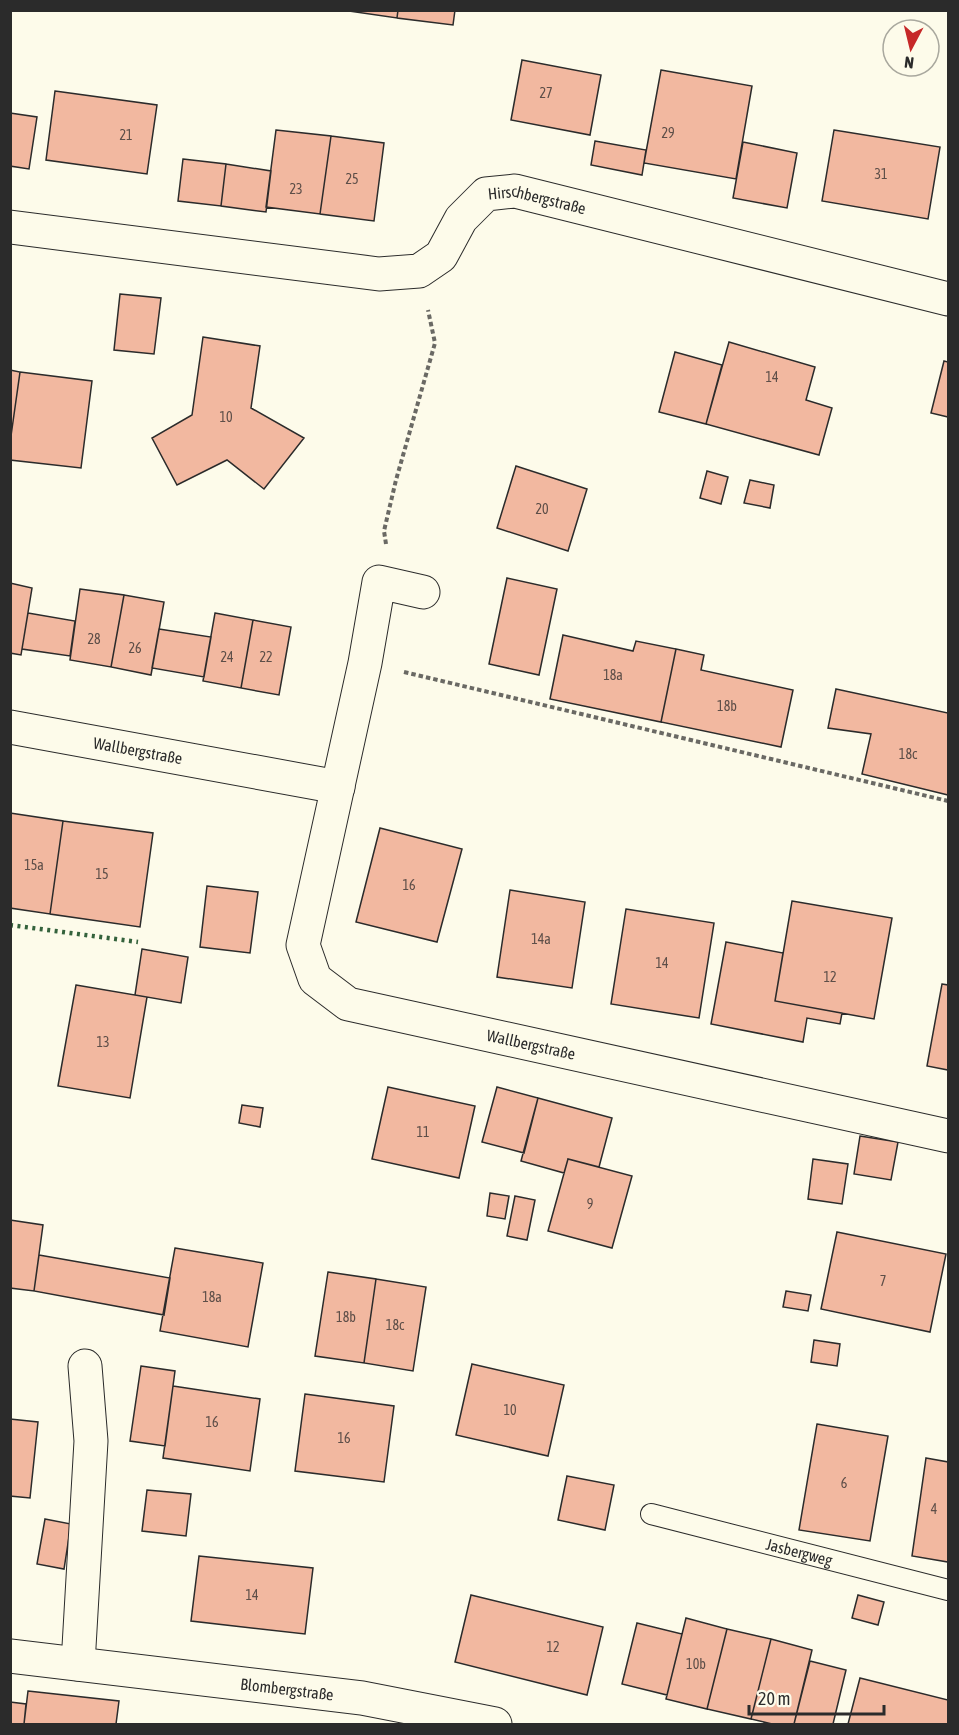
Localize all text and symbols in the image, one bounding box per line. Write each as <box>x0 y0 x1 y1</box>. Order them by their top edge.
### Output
north arrow <box>881 18 941 78</box>
text: N <box>903 53 915 72</box>
house number: 27 <box>539 85 553 101</box>
house number: 29 <box>661 125 675 141</box>
house number: 21 <box>119 127 133 143</box>
house number: 31 <box>874 166 888 182</box>
house number: 25 <box>345 171 359 187</box>
house number: 23 <box>289 181 303 197</box>
street label: Hirschbergstraße <box>487 182 588 217</box>
house number: 14 <box>765 369 779 385</box>
house number: 10 <box>219 409 233 425</box>
house number: 20 <box>535 501 549 517</box>
house number: 28 <box>87 631 101 647</box>
house number: 26 <box>128 640 142 656</box>
house number: 24 <box>220 649 234 665</box>
house number: 22 <box>259 649 273 665</box>
house number: 18a <box>603 667 623 683</box>
house number: 18b <box>717 698 737 714</box>
street label: Wallbergstraße <box>92 733 184 767</box>
house number: 18c <box>899 746 918 762</box>
house number: 15a <box>24 857 44 873</box>
house number: 15 <box>95 866 109 882</box>
house number: 16 <box>402 877 416 893</box>
house number: 14a <box>531 931 551 947</box>
house number: 14 <box>655 955 669 971</box>
house number: 12 <box>823 969 837 985</box>
street label: Wallbergstraße <box>485 1026 577 1063</box>
house number: 13 <box>96 1034 110 1050</box>
house number: 11 <box>416 1124 430 1140</box>
house number: 9 <box>587 1196 593 1212</box>
house number: 7 <box>880 1273 886 1289</box>
house number: 18a <box>202 1289 222 1305</box>
house number: 18b <box>336 1309 356 1325</box>
house number: 18c <box>386 1317 405 1333</box>
house number: 10 <box>503 1402 517 1418</box>
house number: 16 <box>205 1414 219 1430</box>
house number: 16 <box>337 1430 351 1446</box>
house number: 6 <box>841 1475 848 1491</box>
house number: 4 <box>931 1501 938 1517</box>
street label: Jasbergweg <box>764 1535 834 1570</box>
house number: 14 <box>245 1587 259 1603</box>
house number: 12 <box>546 1639 560 1655</box>
house number: 10b <box>686 1656 706 1672</box>
street label: Blombergstraße <box>239 1675 335 1704</box>
scale bar <box>749 1678 884 1716</box>
text: 20 m <box>758 1688 790 1709</box>

